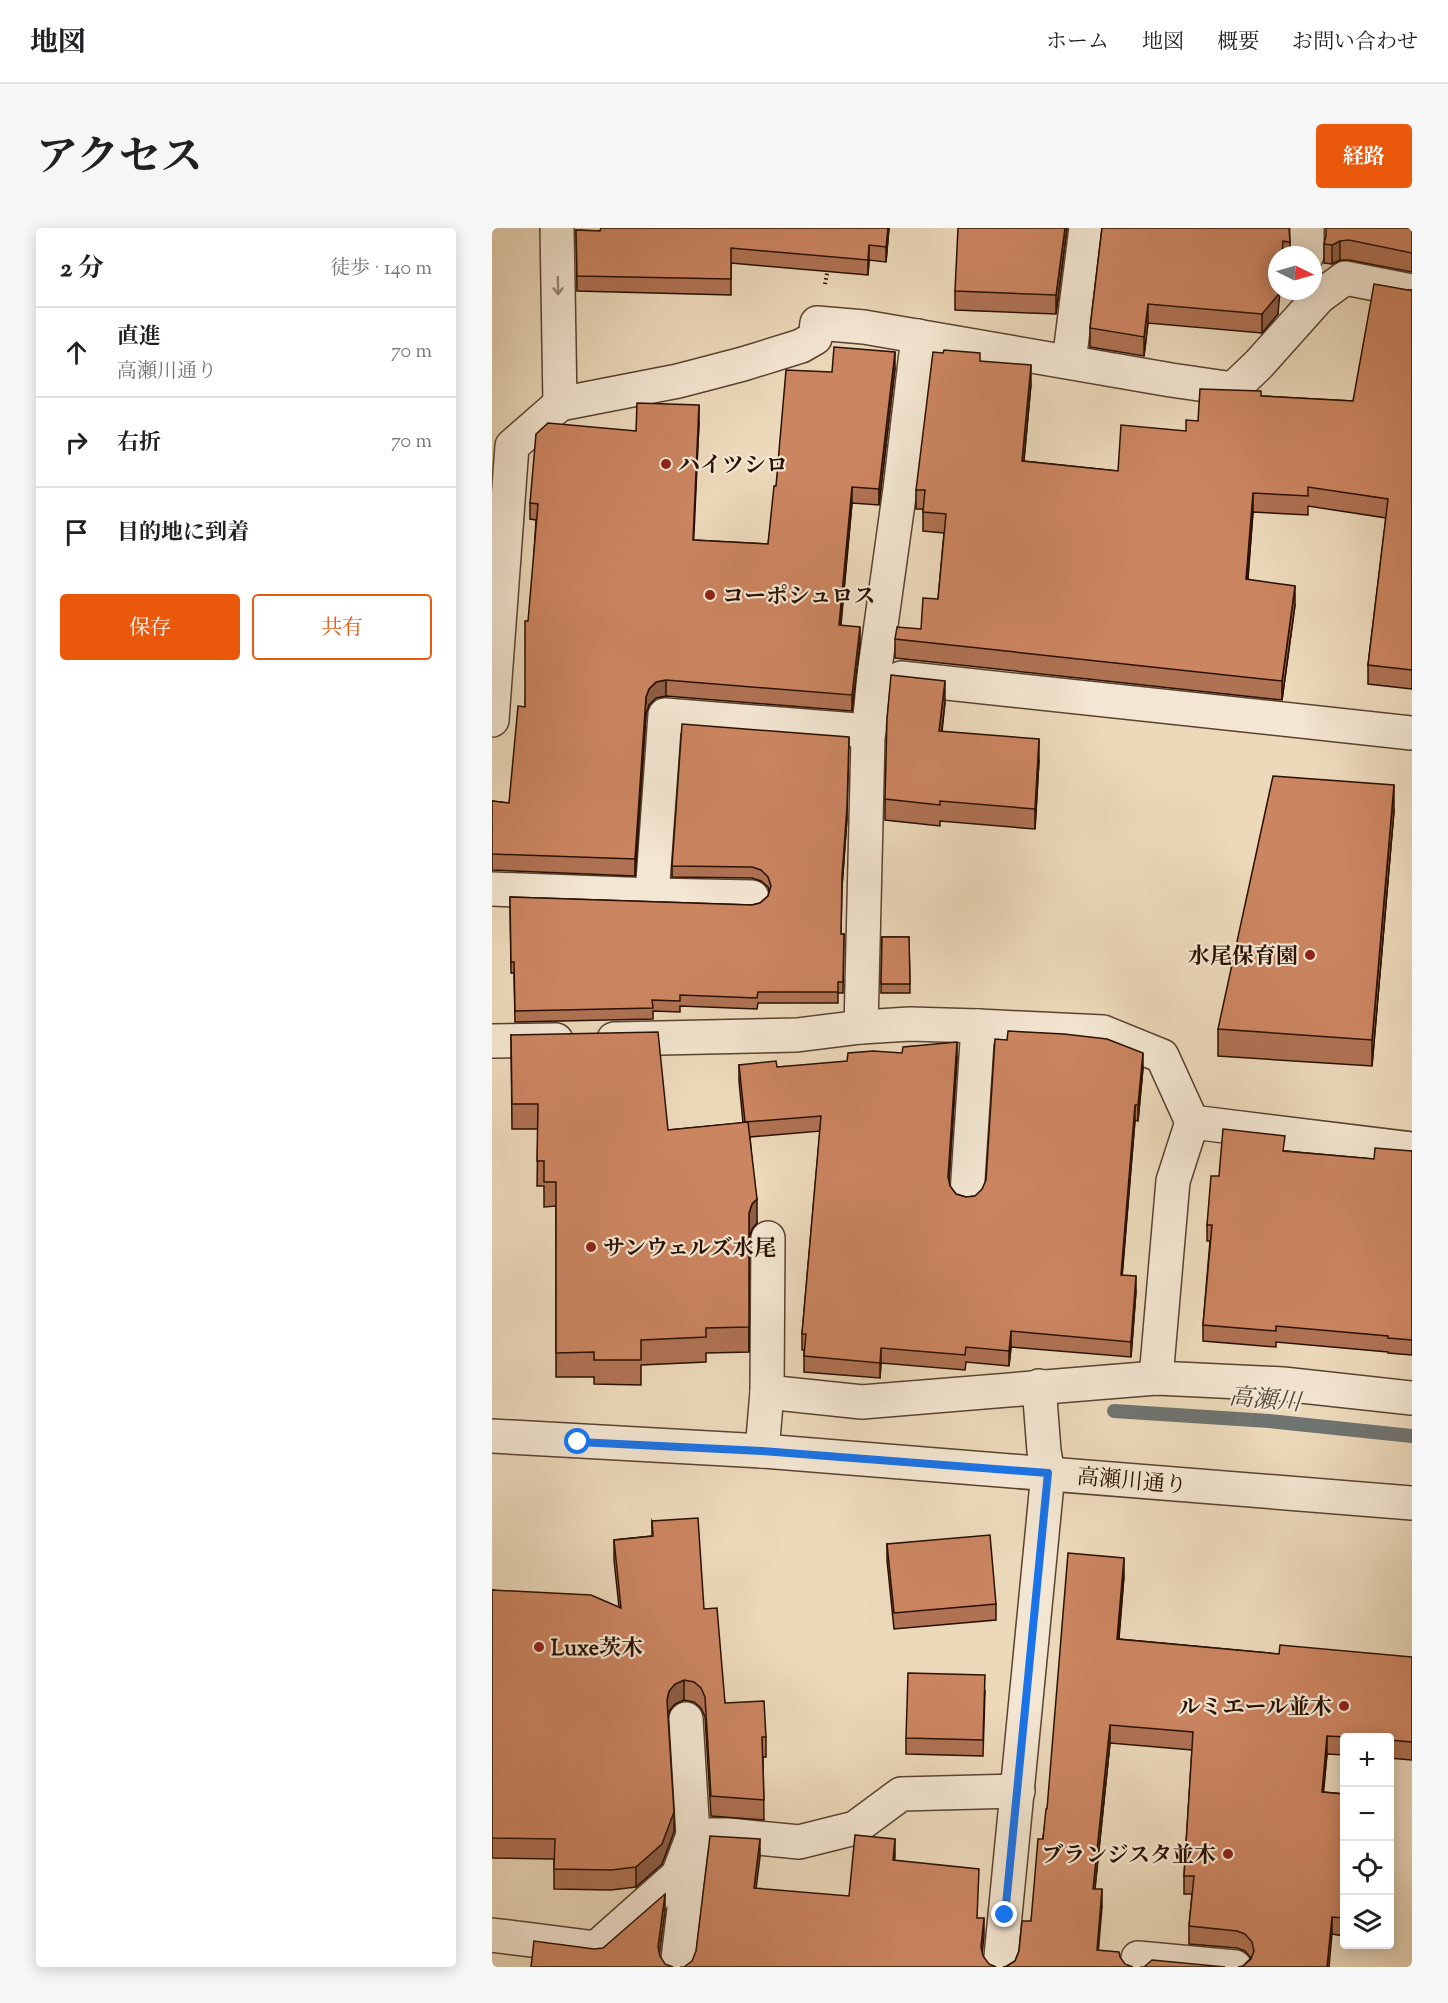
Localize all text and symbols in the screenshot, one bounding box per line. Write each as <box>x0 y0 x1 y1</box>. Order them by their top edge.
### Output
text: 地図 <box>30 24 86 64</box>
text: ホーム <box>1046 28 1109 58</box>
text: 地図 <box>1142 28 1184 58</box>
text: 概要 <box>1217 28 1259 58</box>
text: お問い合わせ <box>1292 28 1418 58</box>
button: 経路 <box>1316 124 1412 188</box>
text: アクセス <box>36 130 203 190</box>
north arrow <box>1268 246 1322 300</box>
text: 2 分 <box>60 251 104 288</box>
text: 徒歩 · 140 m <box>330 255 432 284</box>
one-way arrow <box>552 276 563 296</box>
text: 直進 <box>117 322 161 354</box>
icon: ahead <box>60 336 93 369</box>
text: 70 m <box>391 338 432 367</box>
text: 高瀬川通り <box>117 358 217 387</box>
icon: right <box>60 426 93 459</box>
text: 右折 <box>117 428 161 460</box>
text: 70 m <box>391 428 432 457</box>
place label: ハイツシロ <box>678 451 788 483</box>
marker: ハイツシロ <box>659 457 673 471</box>
icon: arrive <box>60 516 93 549</box>
text: 目的地に到着 <box>117 518 249 550</box>
place label: コーポシュロス <box>722 582 876 614</box>
marker: コーポシュロス <box>703 588 717 602</box>
button: 保存 <box>60 594 240 660</box>
button: 共有 <box>252 594 432 660</box>
place label: 水尾保育園 <box>1188 942 1298 974</box>
marker: 水尾保育園 <box>1303 948 1317 962</box>
place label: サンウェルズ水尾 <box>603 1234 776 1266</box>
marker: サンウェルズ水尾 <box>584 1240 598 1254</box>
water label: 高瀬川 <box>1227 1381 1305 1421</box>
route start <box>564 1428 590 1454</box>
street label: 高瀬川通り <box>1076 1462 1188 1504</box>
place label: Luxe茨木 <box>551 1634 643 1666</box>
marker: Luxe茨木 <box>532 1640 546 1654</box>
place label: ルミエール並木 <box>1178 1693 1332 1725</box>
marker: ルミエール並木 <box>1337 1699 1351 1713</box>
map controls <box>1340 1733 1394 1949</box>
button: + <box>1340 1733 1394 1787</box>
button: − <box>1340 1787 1394 1841</box>
place label: ブランジスタ並木 <box>1041 1841 1216 1873</box>
button: locate <box>1340 1841 1394 1895</box>
marker: ブランジスタ並木 <box>1221 1847 1235 1861</box>
button: layers <box>1340 1895 1394 1949</box>
route end <box>991 1901 1017 1927</box>

